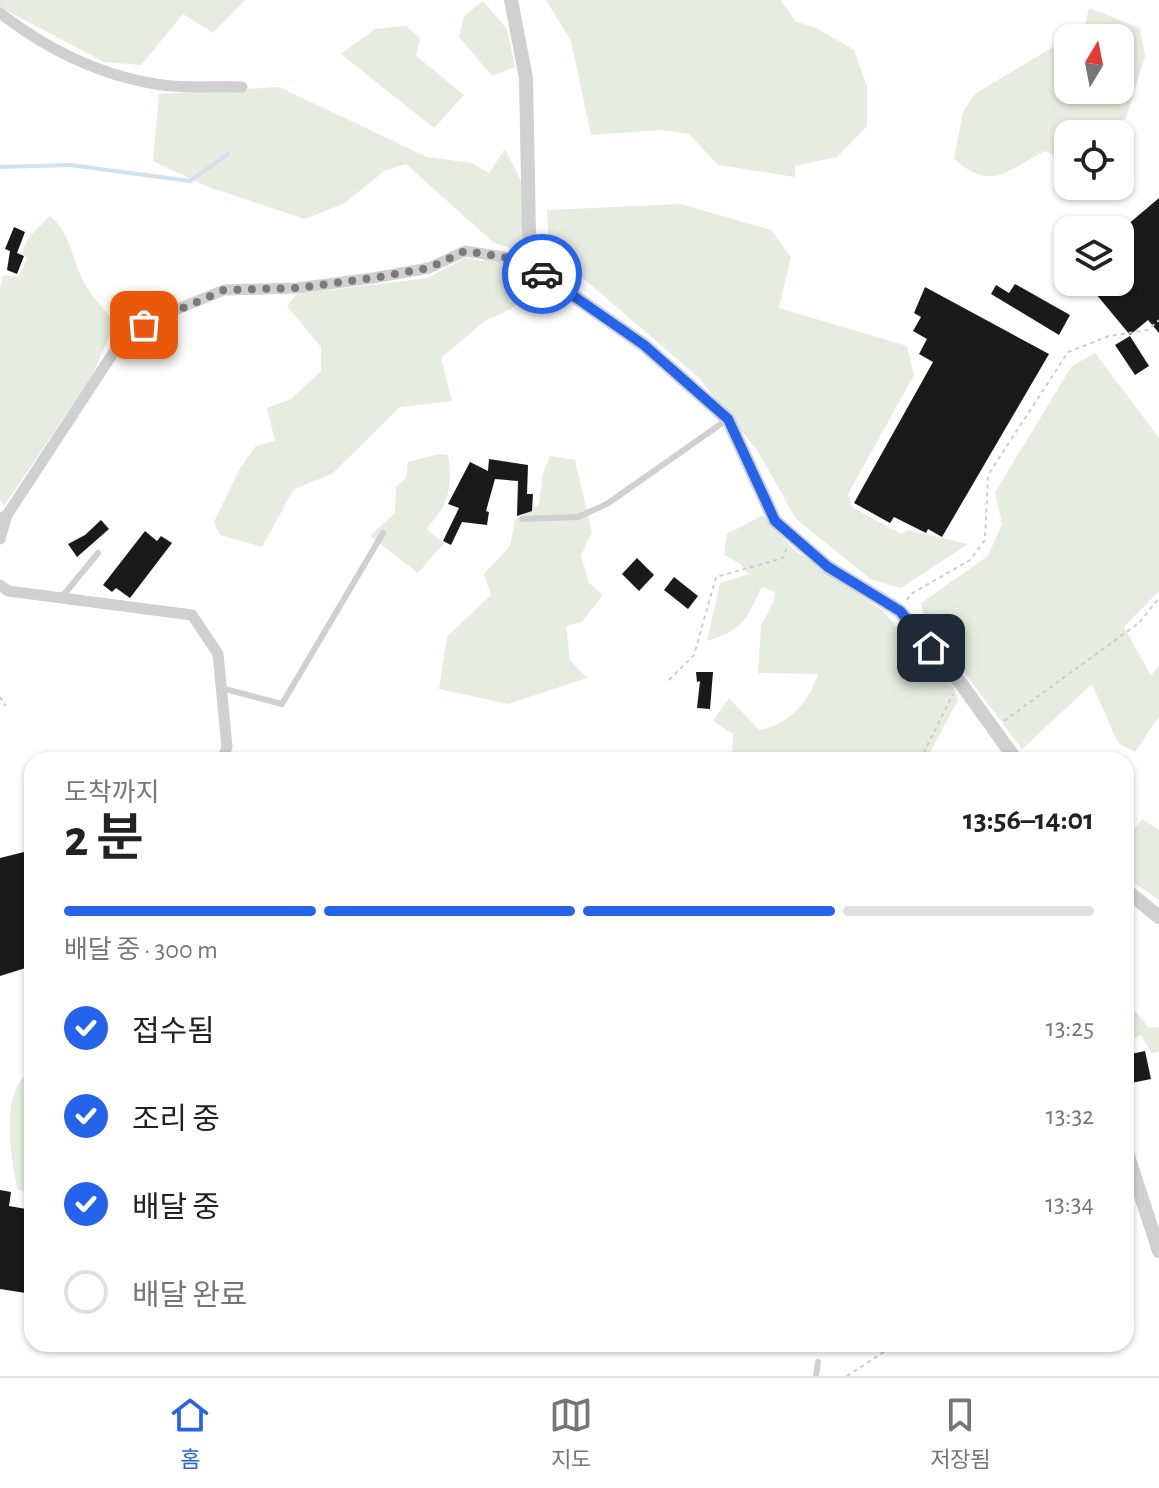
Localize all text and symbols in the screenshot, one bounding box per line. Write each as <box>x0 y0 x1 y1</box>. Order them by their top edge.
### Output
north arrow <box>1054 24 1134 104</box>
map controls <box>1054 24 1134 296</box>
button: locate <box>1054 120 1134 200</box>
button: layers <box>1054 216 1134 296</box>
courier <box>502 234 582 314</box>
icon: car <box>520 252 564 296</box>
pin <box>110 291 178 359</box>
icon: bag <box>122 303 166 347</box>
pin <box>897 614 965 682</box>
icon: home <box>909 626 953 670</box>
text: 도착까지 <box>64 780 160 806</box>
text: 13:56–14:01 <box>963 805 1094 835</box>
text: 2 분 <box>64 813 144 865</box>
text: 배달 중 · 300 m <box>64 937 218 963</box>
icon: check <box>64 1006 108 1050</box>
text: 13:25 <box>1046 1015 1094 1041</box>
text: 접수됨 <box>132 1017 215 1047</box>
icon: check <box>64 1094 108 1138</box>
text: 13:32 <box>1046 1103 1094 1129</box>
text: 조리 중 <box>132 1105 220 1135</box>
icon: check <box>64 1182 108 1226</box>
text: 13:34 <box>1045 1191 1094 1217</box>
text: 배달 중 <box>132 1193 220 1223</box>
text: 배달 완료 <box>132 1281 247 1311</box>
tab: 홈 <box>168 1393 212 1473</box>
tab: 지도 <box>549 1393 593 1473</box>
tab: 저장됨 <box>930 1393 991 1473</box>

